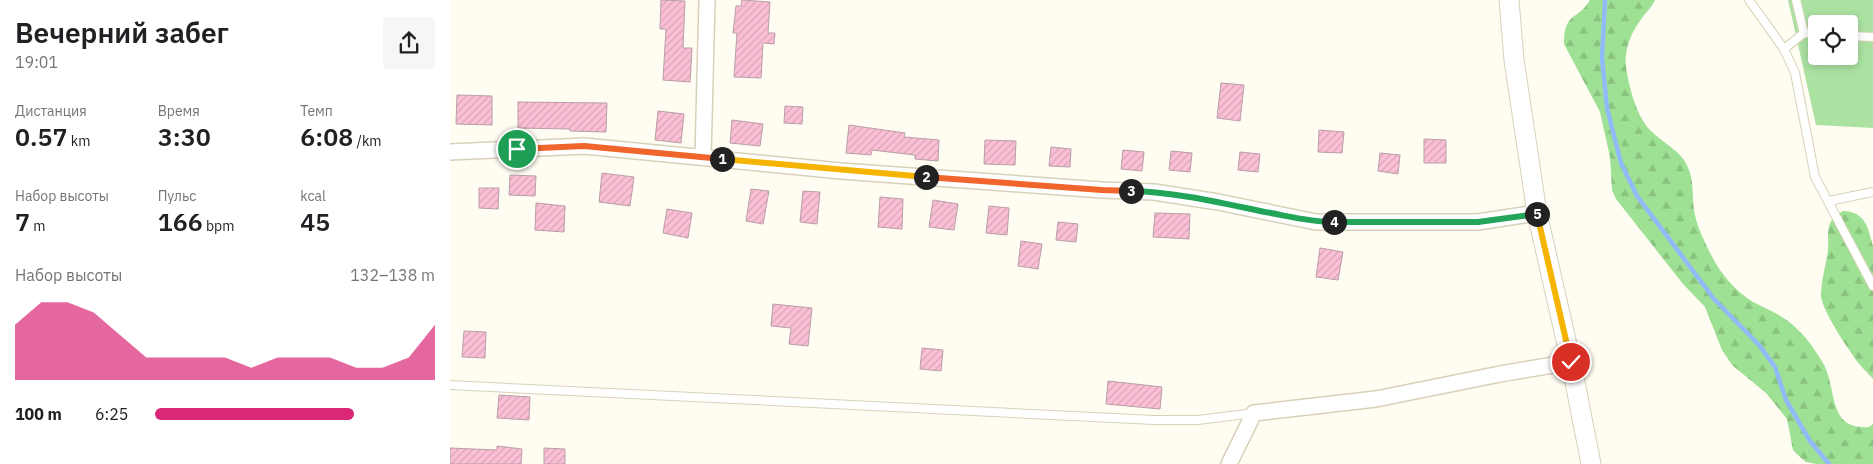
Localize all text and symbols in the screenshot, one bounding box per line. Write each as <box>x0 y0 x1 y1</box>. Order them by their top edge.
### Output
text: Вечерний забег <box>15 14 229 51</box>
map controls <box>1808 15 1858 65</box>
button: locate <box>1808 15 1858 65</box>
button: share <box>383 17 435 69</box>
text: 19:01 <box>15 52 58 72</box>
text: Дистанция <box>15 102 87 120</box>
text: Время <box>158 102 200 120</box>
text: Темп <box>300 102 333 120</box>
text: 0.57 <box>15 120 67 153</box>
text: 3:30 <box>158 120 211 153</box>
text: 6:08 <box>300 120 353 153</box>
pin <box>496 128 538 170</box>
text: km <box>67 132 90 150</box>
text: /km <box>353 132 382 150</box>
icon: arrive <box>503 135 531 163</box>
pin: 1 <box>710 146 734 172</box>
text: 1 <box>718 150 727 168</box>
pin: 2 <box>914 164 938 190</box>
text: 2 <box>922 168 931 186</box>
pin: 3 <box>1118 178 1144 204</box>
text: 3 <box>1127 182 1136 200</box>
text: Набор высоты <box>15 187 109 205</box>
text: Пульс <box>158 187 196 205</box>
text: kcal <box>300 187 326 205</box>
pin: 5 <box>1524 202 1550 226</box>
text: 7 <box>15 205 30 238</box>
text: 166 <box>158 205 203 238</box>
text: 45 <box>300 205 330 238</box>
text: 5 <box>1533 205 1542 223</box>
pin: 4 <box>1322 210 1346 234</box>
text: 4 <box>1330 213 1339 231</box>
text: m <box>30 217 46 235</box>
text: bpm <box>203 217 234 235</box>
text: Набор высоты <box>15 265 122 285</box>
text: 132–138 m <box>350 265 435 285</box>
pin <box>1550 341 1592 383</box>
icon: check <box>1557 348 1585 376</box>
text: 100 m <box>15 404 62 424</box>
text: 6:25 <box>95 404 128 424</box>

